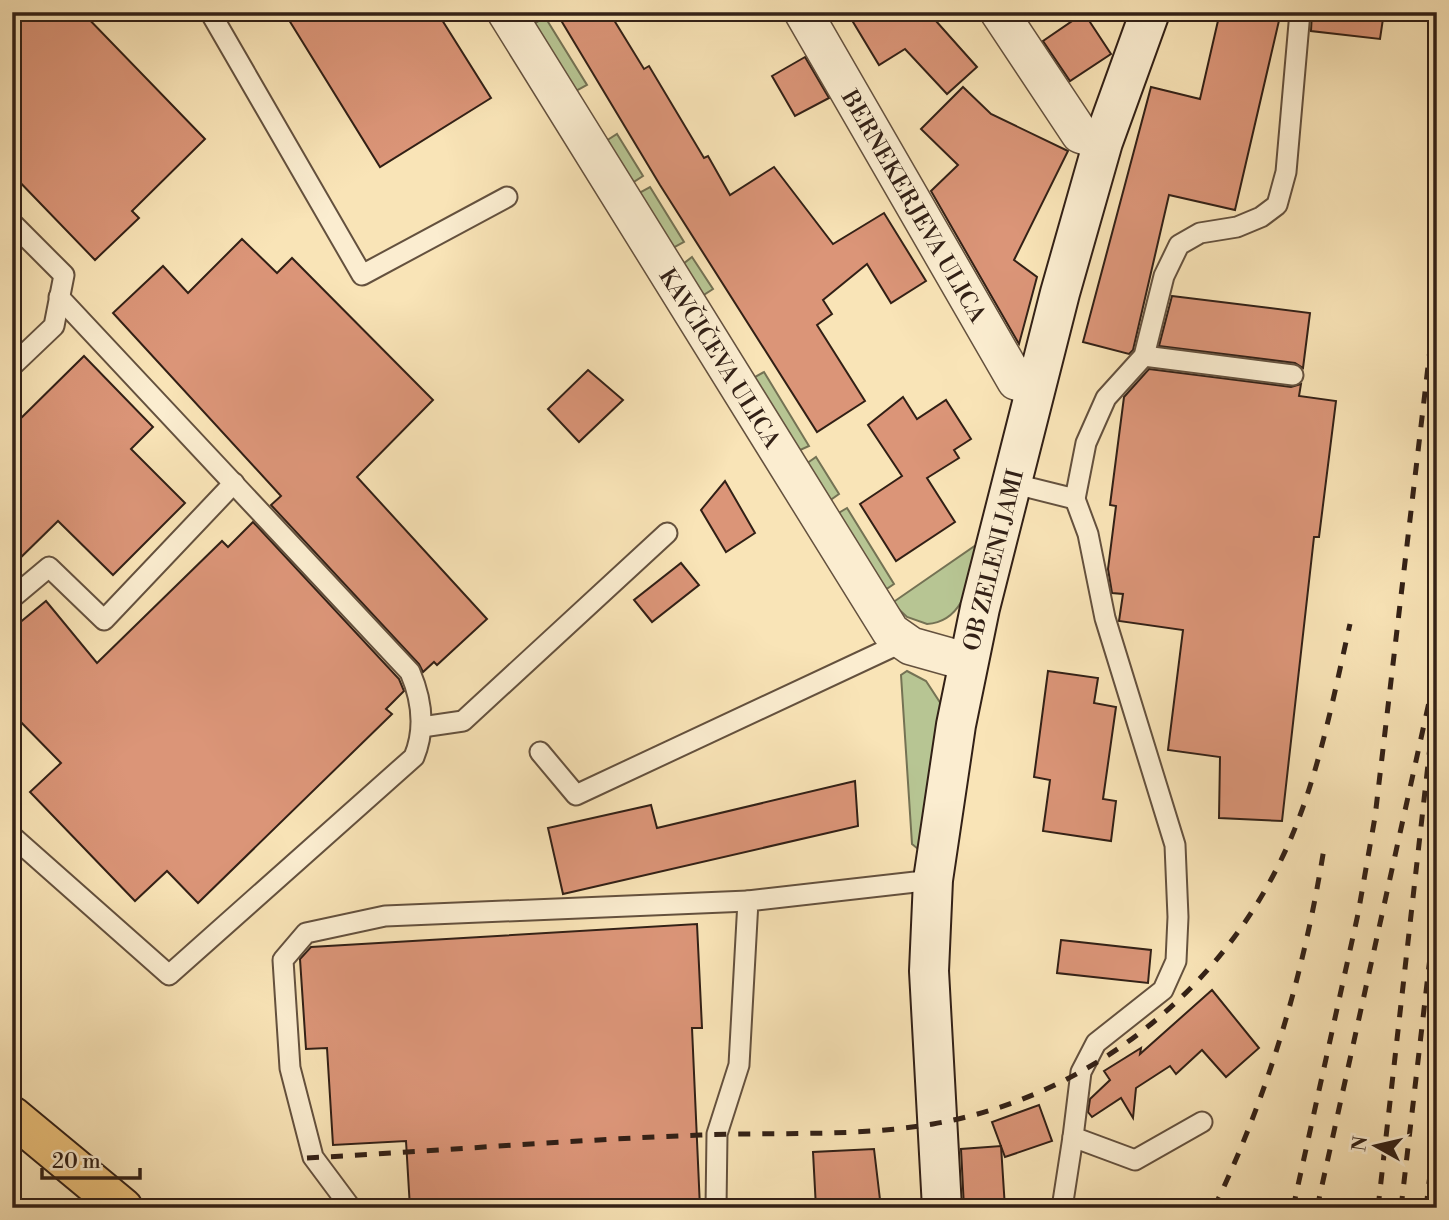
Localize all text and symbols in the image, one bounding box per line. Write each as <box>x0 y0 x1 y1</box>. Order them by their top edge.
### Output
street label: BERNEKERJEVA ULICA <box>835 84 992 329</box>
street label: KAVČIČEVA ULICA <box>653 262 789 455</box>
street label: OB ZELENI JAMI <box>958 466 1030 654</box>
north arrow <box>1340 1112 1410 1182</box>
text: N <box>1347 1135 1373 1153</box>
scale bar <box>42 1136 140 1180</box>
text: 20 m <box>52 1149 101 1175</box>

